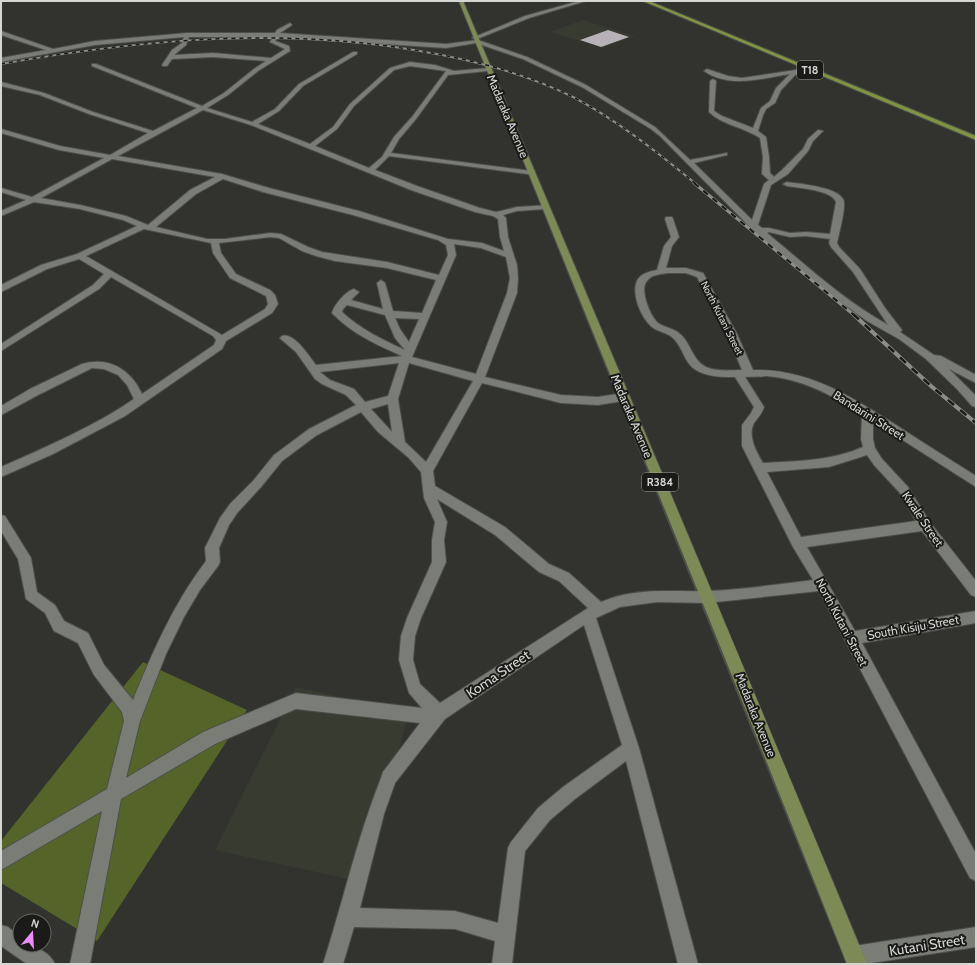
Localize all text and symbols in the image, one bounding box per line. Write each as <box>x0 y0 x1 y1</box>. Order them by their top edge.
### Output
road number: T18 <box>797 61 823 79</box>
street label: Madaraka Avenue <box>484 72 532 160</box>
street label: North Kutani Street <box>698 279 746 358</box>
street label: Madaraka Avenue <box>608 372 656 460</box>
street label: Bandarini Street <box>831 387 907 443</box>
road number: R384 <box>642 473 678 491</box>
street label: Kwale Street <box>899 489 947 549</box>
street label: North Kutani Street <box>813 576 871 668</box>
street label: South Kisiju Street <box>866 612 960 642</box>
street label: Koma Street <box>463 646 534 702</box>
street label: Madaraka Avenue <box>732 671 780 759</box>
north arrow <box>12 913 52 953</box>
text: N <box>29 916 41 931</box>
street label: Kutani Street <box>888 930 966 960</box>

